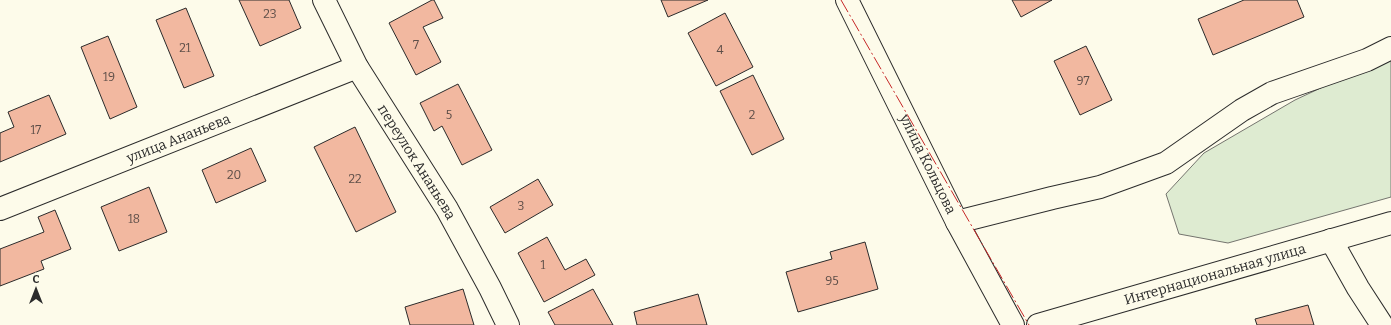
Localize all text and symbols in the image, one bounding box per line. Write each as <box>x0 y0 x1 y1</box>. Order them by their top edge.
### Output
house number: 23 <box>263 7 277 21</box>
house number: 7 <box>413 38 419 52</box>
house number: 21 <box>179 41 191 55</box>
house number: 4 <box>716 43 724 57</box>
house number: 19 <box>103 70 115 84</box>
house number: 97 <box>1077 74 1089 88</box>
street label: переулок Ананьева <box>374 101 460 223</box>
house number: 5 <box>446 108 452 122</box>
house number: 2 <box>749 108 755 122</box>
street label: улица Ананьева <box>123 110 233 167</box>
street label: улица Кольцова <box>896 110 960 217</box>
house number: 17 <box>31 123 41 137</box>
house number: 20 <box>227 168 241 182</box>
house number: 22 <box>348 172 362 186</box>
house number: 3 <box>518 199 525 213</box>
house number: 18 <box>128 212 140 226</box>
street label: Интернациональная улица <box>1122 240 1308 308</box>
house number: 1 <box>541 258 546 272</box>
north arrow <box>16 269 56 309</box>
text: С <box>33 273 40 286</box>
house number: 95 <box>825 274 839 288</box>

